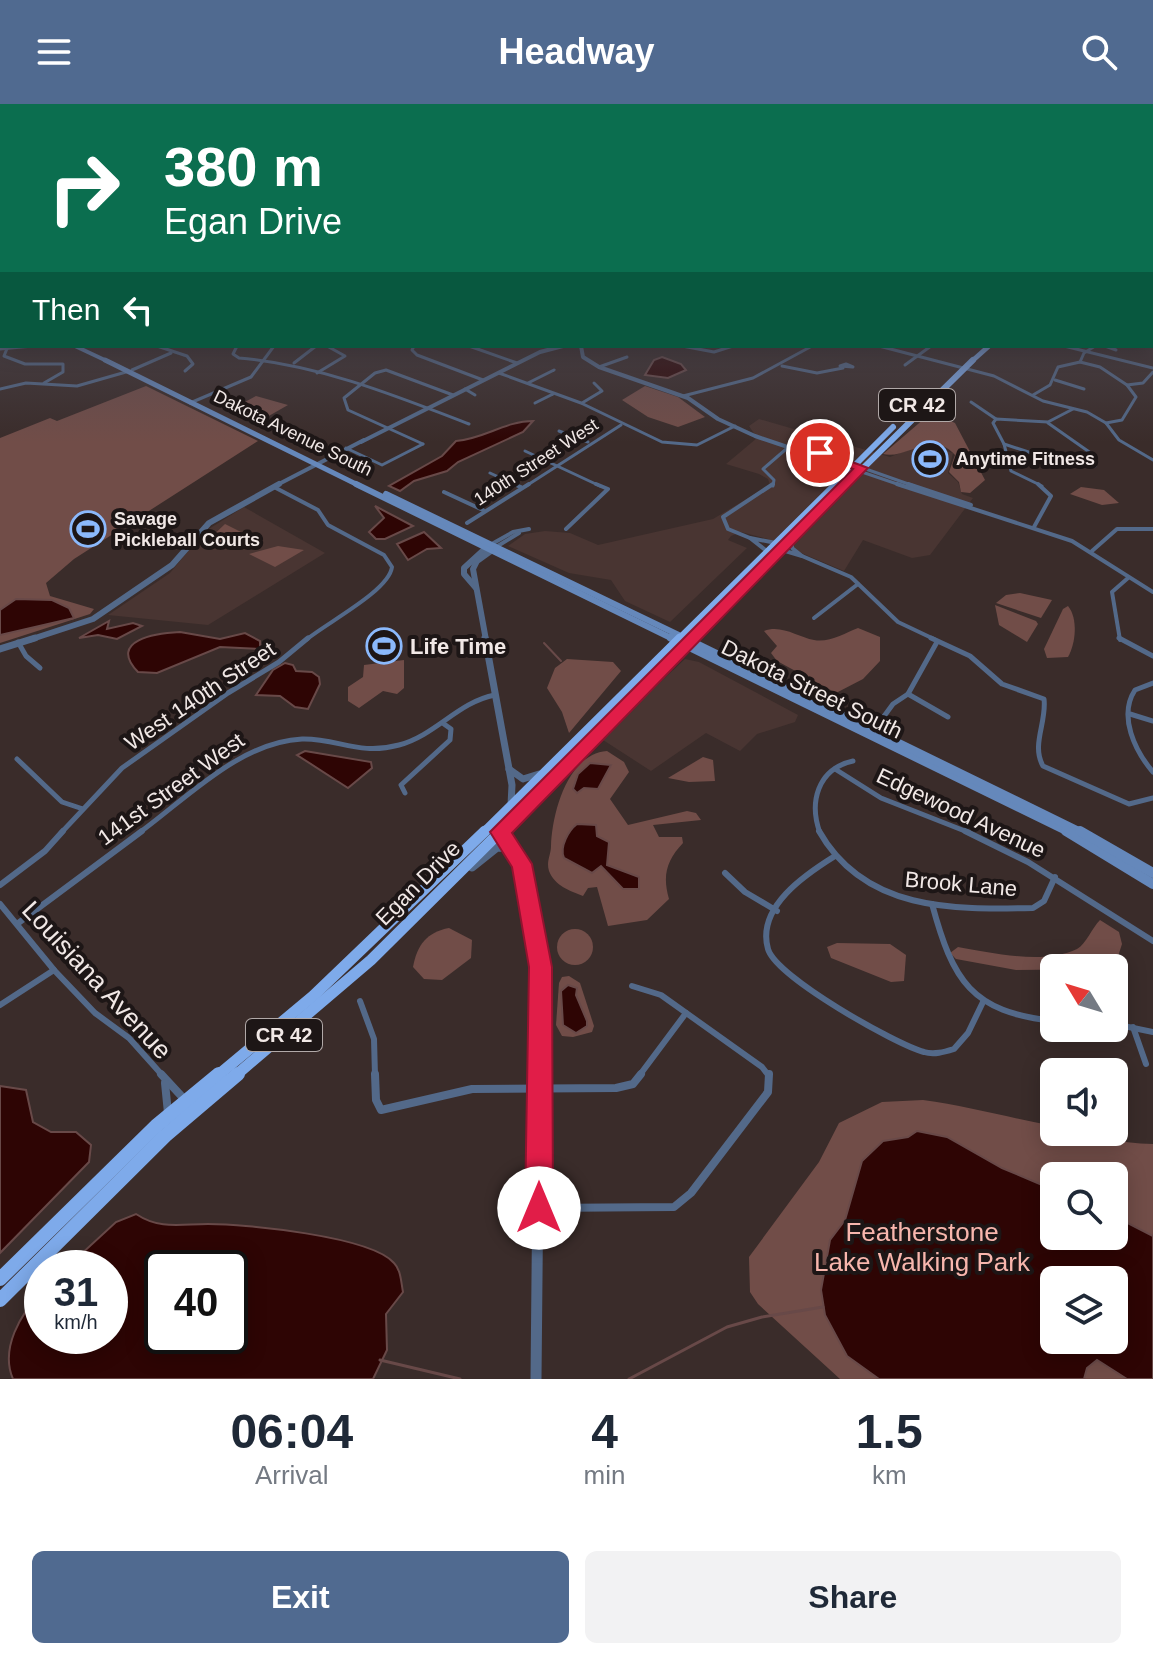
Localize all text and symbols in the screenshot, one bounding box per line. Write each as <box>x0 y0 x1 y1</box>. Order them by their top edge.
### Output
icon: menu <box>32 30 76 74</box>
icon: search <box>1077 30 1121 74</box>
text: Headway <box>498 31 655 72</box>
text: 380 m <box>164 135 323 198</box>
icon: right <box>32 136 136 240</box>
text: Egan Drive <box>164 201 342 242</box>
icon: left <box>116 288 160 332</box>
text: Then <box>32 293 100 326</box>
street label: Dakota Avenue South <box>211 386 375 480</box>
road number: CR 42 <box>879 389 955 421</box>
street label: 140th Street West <box>470 414 602 510</box>
pin <box>786 419 854 487</box>
icon: arrive <box>798 431 842 475</box>
sports icon: Anytime Fitness <box>911 440 949 478</box>
place label: Anytime Fitness <box>956 449 1095 469</box>
place label: Savage Pickleball Courts <box>114 509 260 550</box>
sports icon: Savage Pickleball Courts <box>69 510 107 548</box>
sports icon: Life Time <box>365 627 403 665</box>
place label: Life Time <box>410 634 506 659</box>
street label: Dakota Street South <box>717 634 907 744</box>
street label: West 140th Street <box>120 637 280 755</box>
street label: 141st Street West <box>93 728 249 850</box>
street label: Edgewood Avenue <box>873 763 1049 863</box>
street label: Egan Drive <box>371 836 465 930</box>
street label: Brook Lane <box>904 867 1018 901</box>
street label: Louisiana Avenue <box>16 895 178 1065</box>
north arrow <box>1040 954 1128 1042</box>
map controls <box>1040 954 1128 1354</box>
road number: CR 42 <box>246 1019 322 1051</box>
button: sound <box>1040 1058 1128 1146</box>
button: search <box>1040 1162 1128 1250</box>
position arrow <box>497 1166 581 1250</box>
park label: Featherstone Lake Walking Park <box>814 1217 1031 1277</box>
speed limit sign: 40 <box>144 1250 248 1354</box>
button: layers <box>1040 1266 1128 1354</box>
text: 31 <box>54 1270 98 1314</box>
text: km/h <box>54 1311 98 1333</box>
text: 06:04 <box>230 1405 353 1458</box>
text: 4 <box>591 1405 618 1458</box>
text: 1.5 <box>856 1405 923 1458</box>
text: Arrival <box>255 1460 329 1490</box>
text: min <box>584 1460 625 1490</box>
text: km <box>872 1460 907 1490</box>
button: Exit <box>32 1551 569 1643</box>
button: Share <box>585 1551 1121 1643</box>

